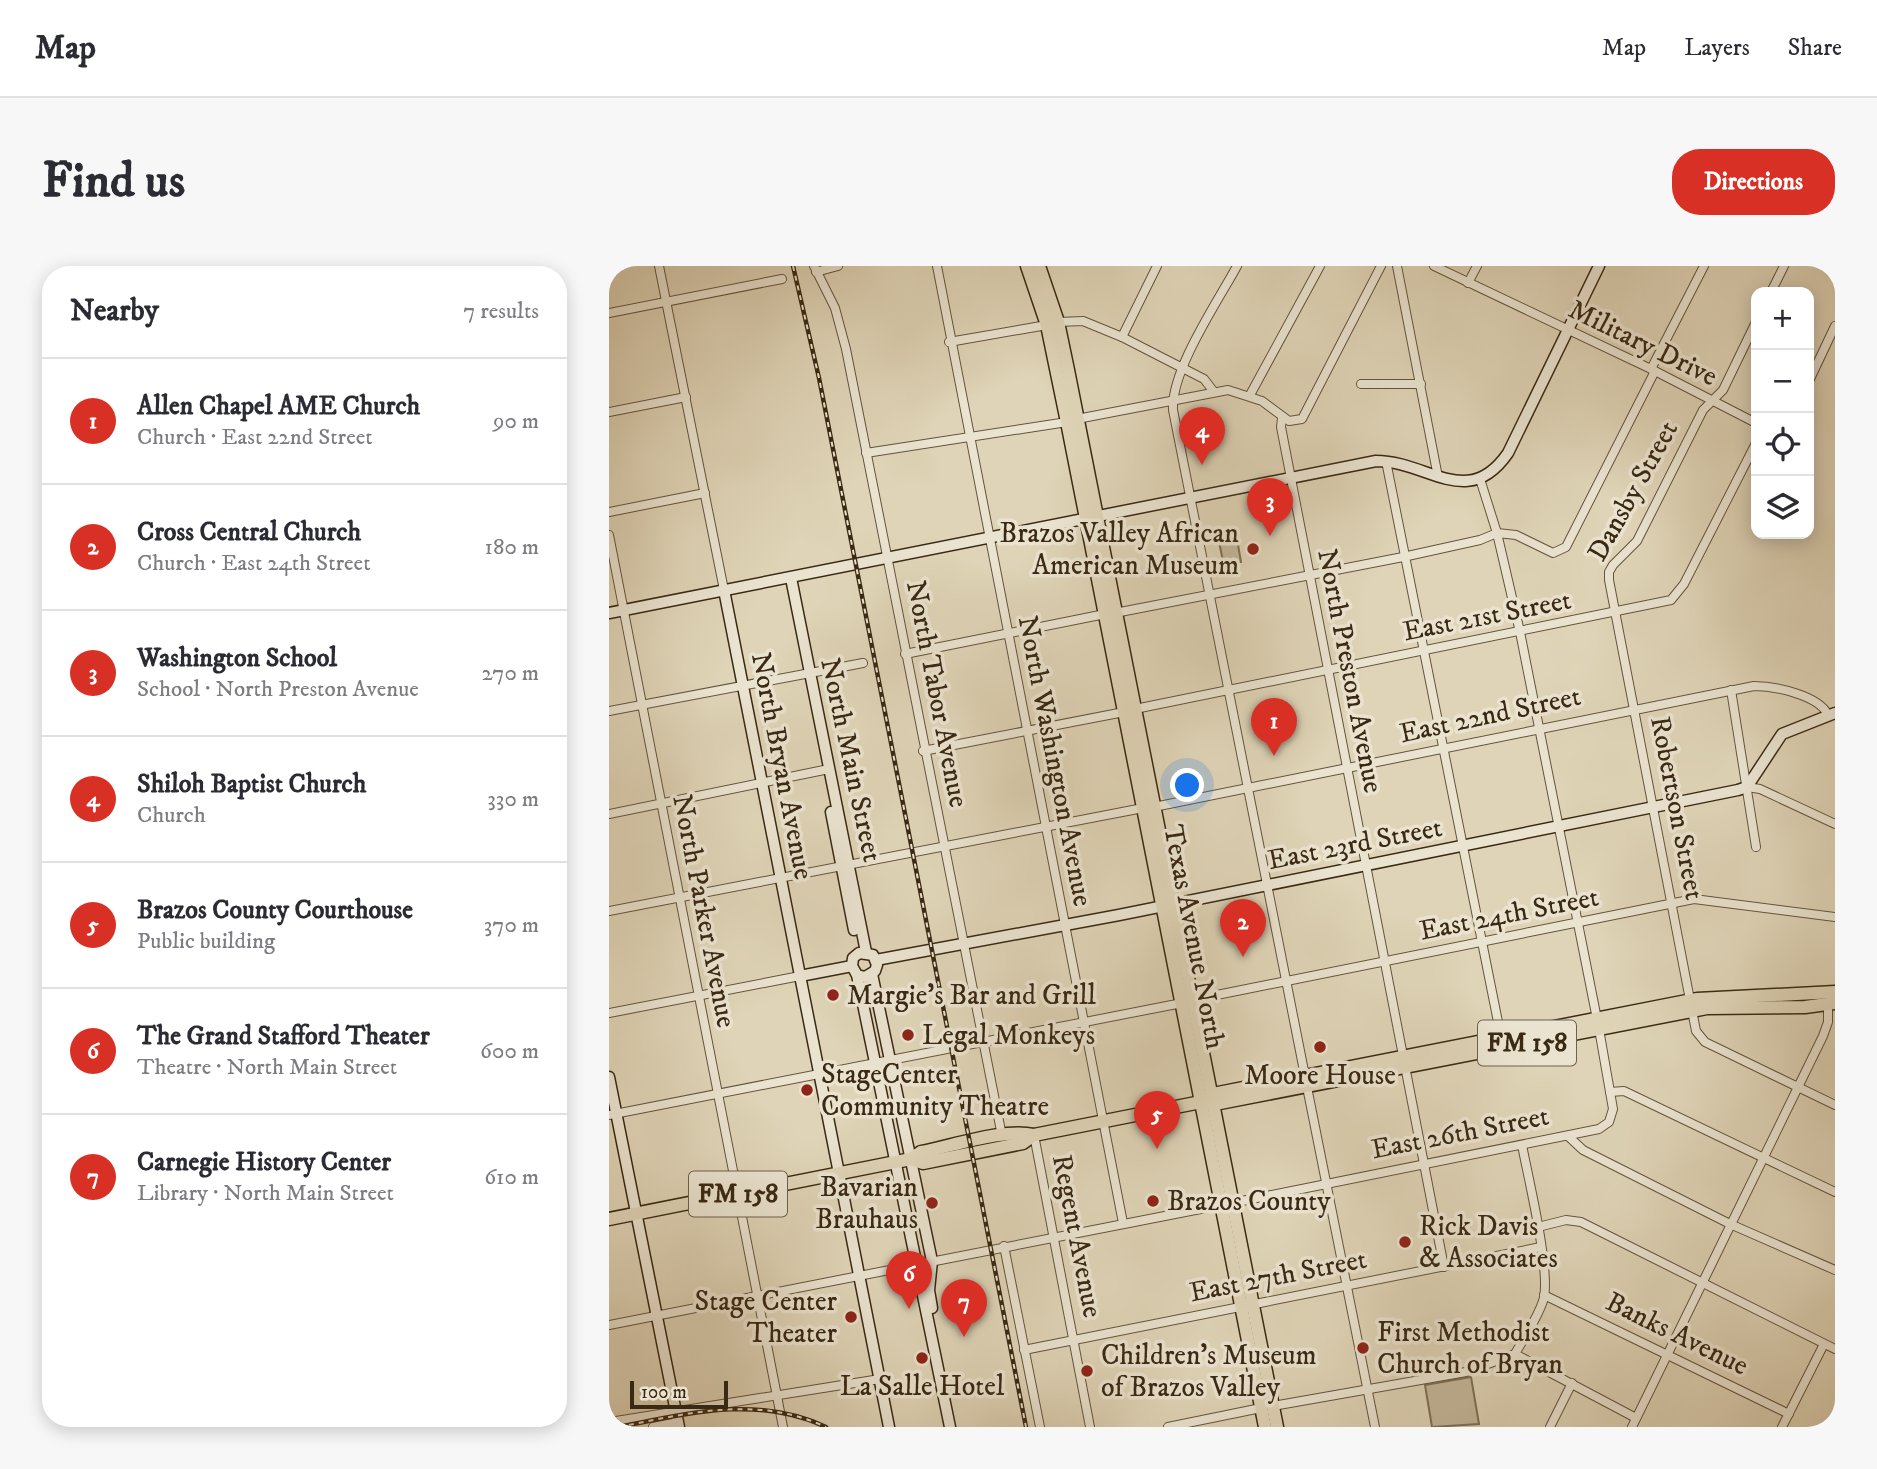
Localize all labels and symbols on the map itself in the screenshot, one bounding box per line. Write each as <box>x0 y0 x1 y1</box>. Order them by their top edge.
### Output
street label: Military Drive <box>1563 292 1723 394</box>
pin: 4 <box>1179 407 1225 465</box>
street label: Dansby Street <box>1580 415 1686 567</box>
pin: 3 <box>1247 478 1293 536</box>
place label: Brazos Valley African American Museum <box>1000 516 1239 583</box>
marker: Brazos Valley African American Museum <box>1245 541 1261 557</box>
street label: North Preston Avenue <box>1309 546 1391 796</box>
street label: North Tabor Avenue <box>898 578 976 810</box>
street label: East 21st Street <box>1400 583 1574 649</box>
street label: North Washington Avenue <box>1010 613 1100 909</box>
street label: North Bryan Avenue <box>743 650 821 882</box>
street label: North Main Street <box>812 655 890 865</box>
street label: East 22nd Street <box>1396 679 1584 751</box>
pin: 1 <box>1251 698 1297 756</box>
street label: Robertson Street <box>1642 713 1712 903</box>
your location <box>1170 768 1204 802</box>
street label: North Parker Avenue <box>664 791 744 1031</box>
street label: East 23rd Street <box>1265 810 1445 878</box>
street label: Texas Avenue North <box>1155 822 1233 1052</box>
street label: East 24th Street <box>1416 879 1602 949</box>
pin: 2 <box>1220 899 1266 957</box>
place label: Margie's Bar and Grill <box>847 978 1097 1013</box>
marker: Margie's Bar and Grill <box>825 987 841 1003</box>
place label: Legal Monkeys <box>922 1018 1095 1053</box>
road number: FM 158 <box>1478 1020 1576 1066</box>
marker: Legal Monkeys <box>900 1027 916 1043</box>
marker: Moore House <box>1312 1039 1328 1055</box>
place label: StageCenter Community Theatre <box>821 1057 1049 1124</box>
place label: Moore House <box>1244 1058 1396 1093</box>
marker: StageCenter Community Theatre <box>799 1082 815 1098</box>
pin: 5 <box>1134 1091 1180 1149</box>
street label: East 26th Street <box>1368 1099 1552 1167</box>
street label: Regent Avenue <box>1044 1151 1110 1321</box>
place label: Bavarian Brauhaus <box>815 1170 918 1237</box>
road number: FM 158 <box>689 1172 787 1217</box>
place label: Brazos County <box>1167 1184 1331 1219</box>
marker: Brazos County <box>1145 1193 1161 1209</box>
marker: Bavarian Brauhaus <box>924 1195 940 1211</box>
place label: Rick Davis & Associates <box>1419 1209 1558 1276</box>
marker: Rick Davis & Associates <box>1397 1234 1413 1250</box>
street label: East 27th Street <box>1186 1242 1370 1310</box>
pin: 6 <box>886 1251 932 1309</box>
pin: 7 <box>941 1279 987 1337</box>
place label: Stage Center Theater <box>695 1284 838 1351</box>
street label: Banks Avenue <box>1600 1284 1754 1384</box>
marker: Stage Center Theater <box>843 1309 859 1325</box>
place label: First Methodist Church of Bryan <box>1377 1315 1563 1382</box>
place label: Children's Museum of Brazos Valley <box>1101 1338 1317 1405</box>
marker: First Methodist Church of Bryan <box>1355 1340 1371 1356</box>
marker: La Salle Hotel <box>914 1350 930 1366</box>
marker: Children's Museum of Brazos Valley <box>1079 1363 1095 1379</box>
place label: La Salle Hotel <box>840 1369 1005 1404</box>
scale bar <box>630 1378 728 1410</box>

